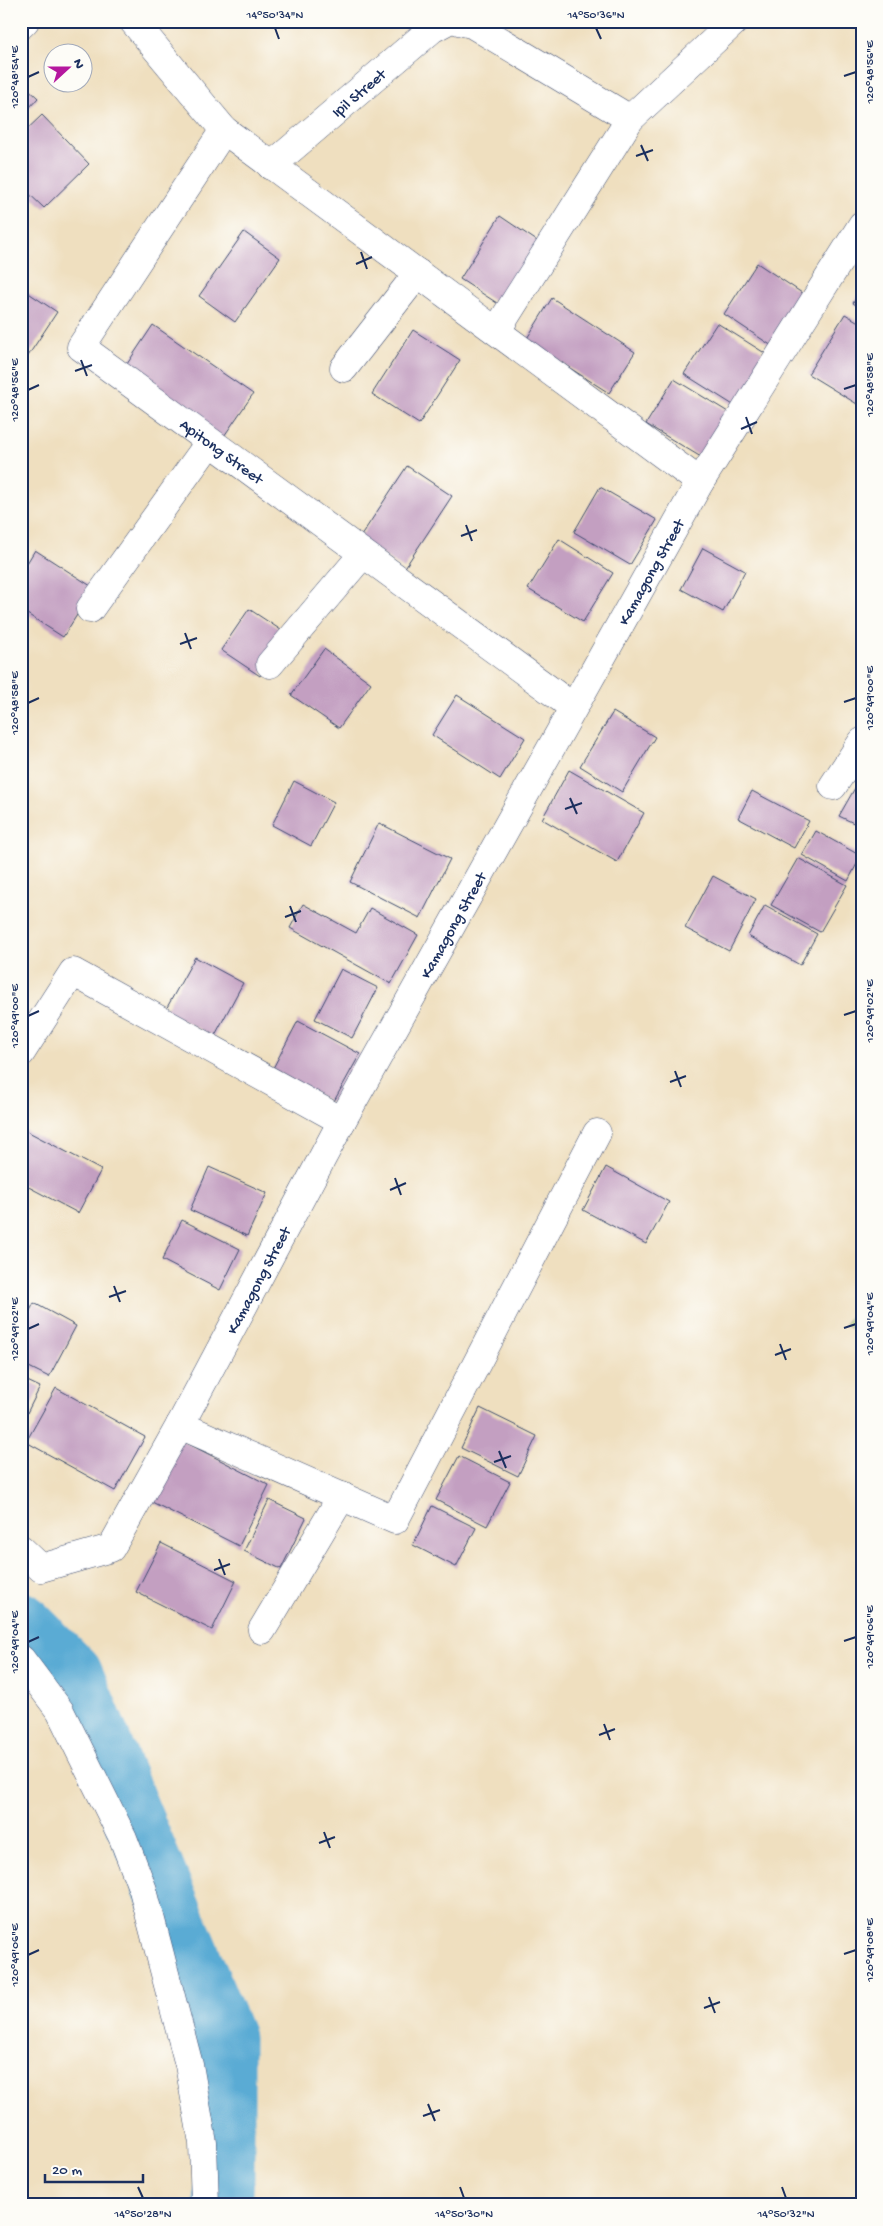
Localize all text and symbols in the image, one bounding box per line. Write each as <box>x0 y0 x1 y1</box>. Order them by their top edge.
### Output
text: 14°50'34"N <box>246 9 304 23</box>
text: 14°50'36"N <box>566 9 625 23</box>
text: 120°48'56"E <box>864 40 878 105</box>
north arrow <box>42 42 92 92</box>
text: 120°48'54"E <box>9 45 23 109</box>
text: N <box>68 57 87 72</box>
street label: Ipil Street <box>329 65 392 123</box>
text: 120°48'58"E <box>864 353 878 418</box>
text: 120°48'56"E <box>9 358 23 423</box>
street label: Apitong Street <box>175 416 267 491</box>
street label: Kamagong Street <box>616 515 691 629</box>
text: 120°49'00"E <box>864 666 878 731</box>
text: 120°48'58"E <box>9 671 23 736</box>
street label: Kamagong Street <box>418 869 493 983</box>
text: 120°49'02"E <box>864 979 878 1043</box>
text: 120°49'00"E <box>9 984 23 1049</box>
street label: Kamagong Street <box>224 1223 297 1338</box>
text: 120°49'04"E <box>864 1292 878 1356</box>
text: 120°49'02"E <box>9 1297 23 1361</box>
text: 120°49'06"E <box>864 1605 878 1670</box>
text: 120°49'04"E <box>9 1610 23 1674</box>
text: 120°49'08"E <box>864 1918 878 1983</box>
text: 120°49'06"E <box>9 1923 23 1988</box>
scale bar <box>45 2151 142 2183</box>
text: 20 m <box>52 2162 82 2180</box>
text: 14°50'28"N <box>113 2208 172 2222</box>
text: 14°50'30"N <box>434 2208 493 2222</box>
text: 14°50'32"N <box>756 2208 815 2222</box>

